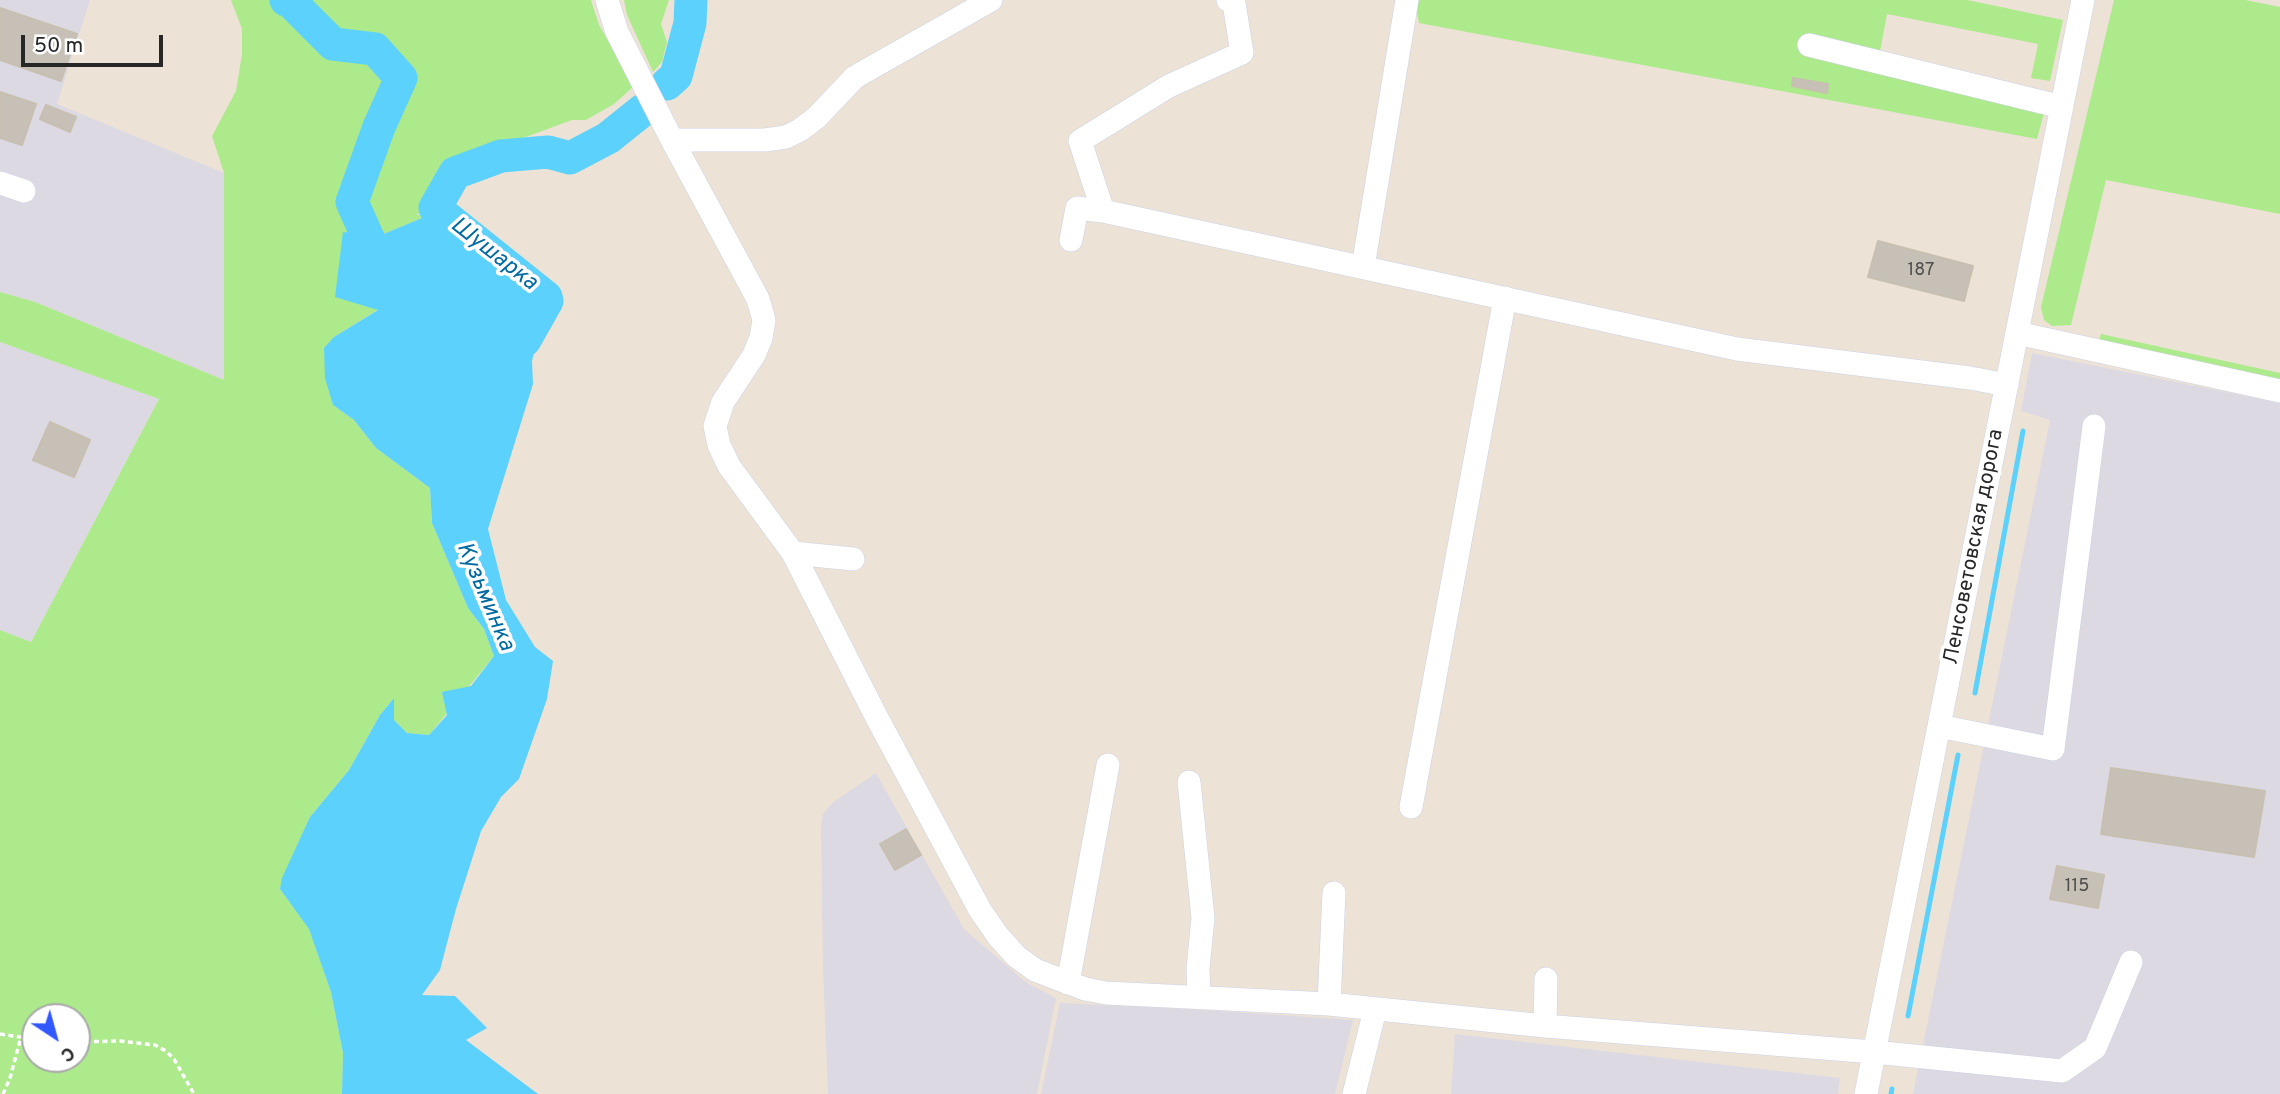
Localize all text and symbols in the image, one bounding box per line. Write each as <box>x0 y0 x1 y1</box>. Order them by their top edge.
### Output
scale bar <box>24 21 166 65</box>
text: 50 m <box>34 33 83 60</box>
water label: Шушарка <box>444 212 542 298</box>
house number: 187 <box>1908 260 1934 282</box>
street label: Ленсоветовская дорога <box>1940 427 2010 667</box>
water label: Кузьминка <box>449 539 519 655</box>
house number: 115 <box>2065 876 2089 898</box>
north arrow <box>21 1003 91 1073</box>
text: С <box>55 1040 79 1067</box>

